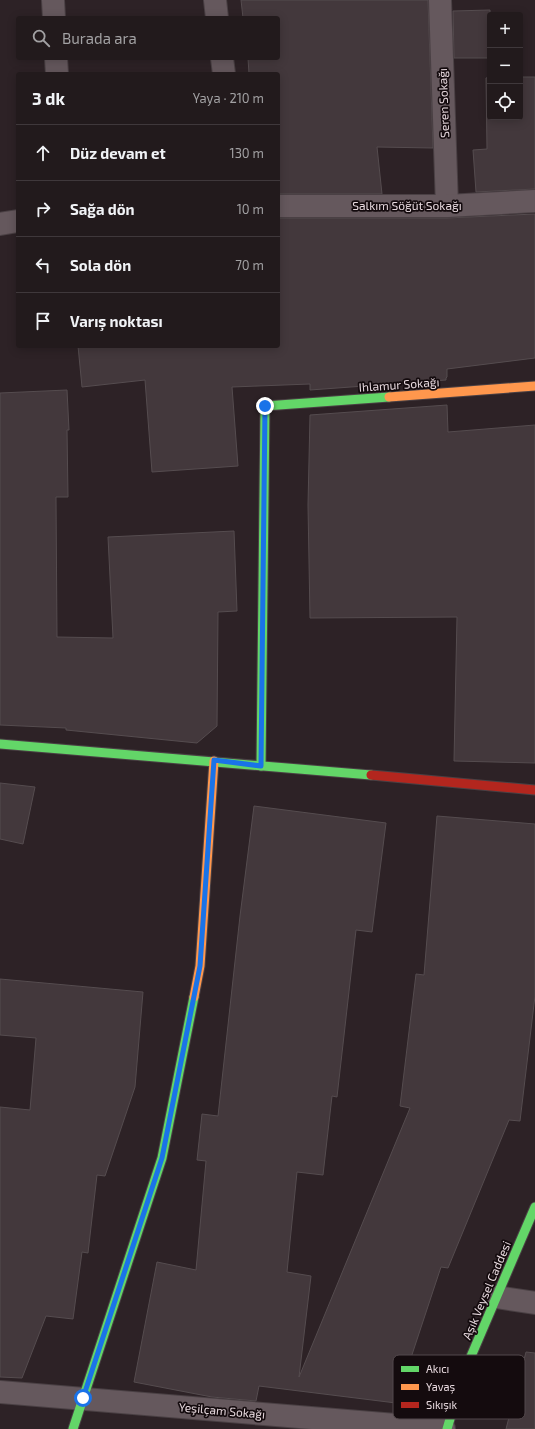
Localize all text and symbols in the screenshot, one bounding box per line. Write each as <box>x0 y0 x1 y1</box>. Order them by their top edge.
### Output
map controls <box>487 12 523 120</box>
button: + <box>487 12 523 48</box>
search box <box>16 16 280 60</box>
icon: search <box>30 27 52 49</box>
text: Burada ara <box>62 29 137 47</box>
button: − <box>487 48 523 84</box>
street label: Seren Sokağı <box>435 68 451 138</box>
button: locate <box>487 84 523 120</box>
text: 3 dk <box>32 88 65 108</box>
text: Yaya · 210 m <box>193 90 264 106</box>
icon: ahead <box>32 142 54 164</box>
text: Düz devam et <box>70 144 166 162</box>
text: 130 m <box>229 145 264 161</box>
icon: right <box>32 198 54 220</box>
street label: Salkım Söğüt Sokağı <box>352 198 462 212</box>
text: Sağa dön <box>70 200 135 218</box>
text: 10 m <box>237 201 264 217</box>
icon: left <box>32 254 54 276</box>
text: Sola dön <box>70 256 131 274</box>
text: 70 m <box>235 257 264 273</box>
icon: arrive <box>32 310 54 332</box>
text: Varış noktası <box>70 312 163 330</box>
street label: Ihlamur Sokağı <box>358 374 440 394</box>
route end <box>256 397 274 415</box>
street label: Aşık Veysel Caddesi <box>459 1239 514 1342</box>
legend <box>393 1355 525 1419</box>
text: Akıcı <box>426 1362 449 1375</box>
text: Yavaş <box>426 1380 455 1394</box>
route start <box>74 1389 92 1407</box>
text: Sıkışık <box>426 1398 458 1412</box>
street label: Yeşilçam Sokağı <box>178 1399 266 1422</box>

